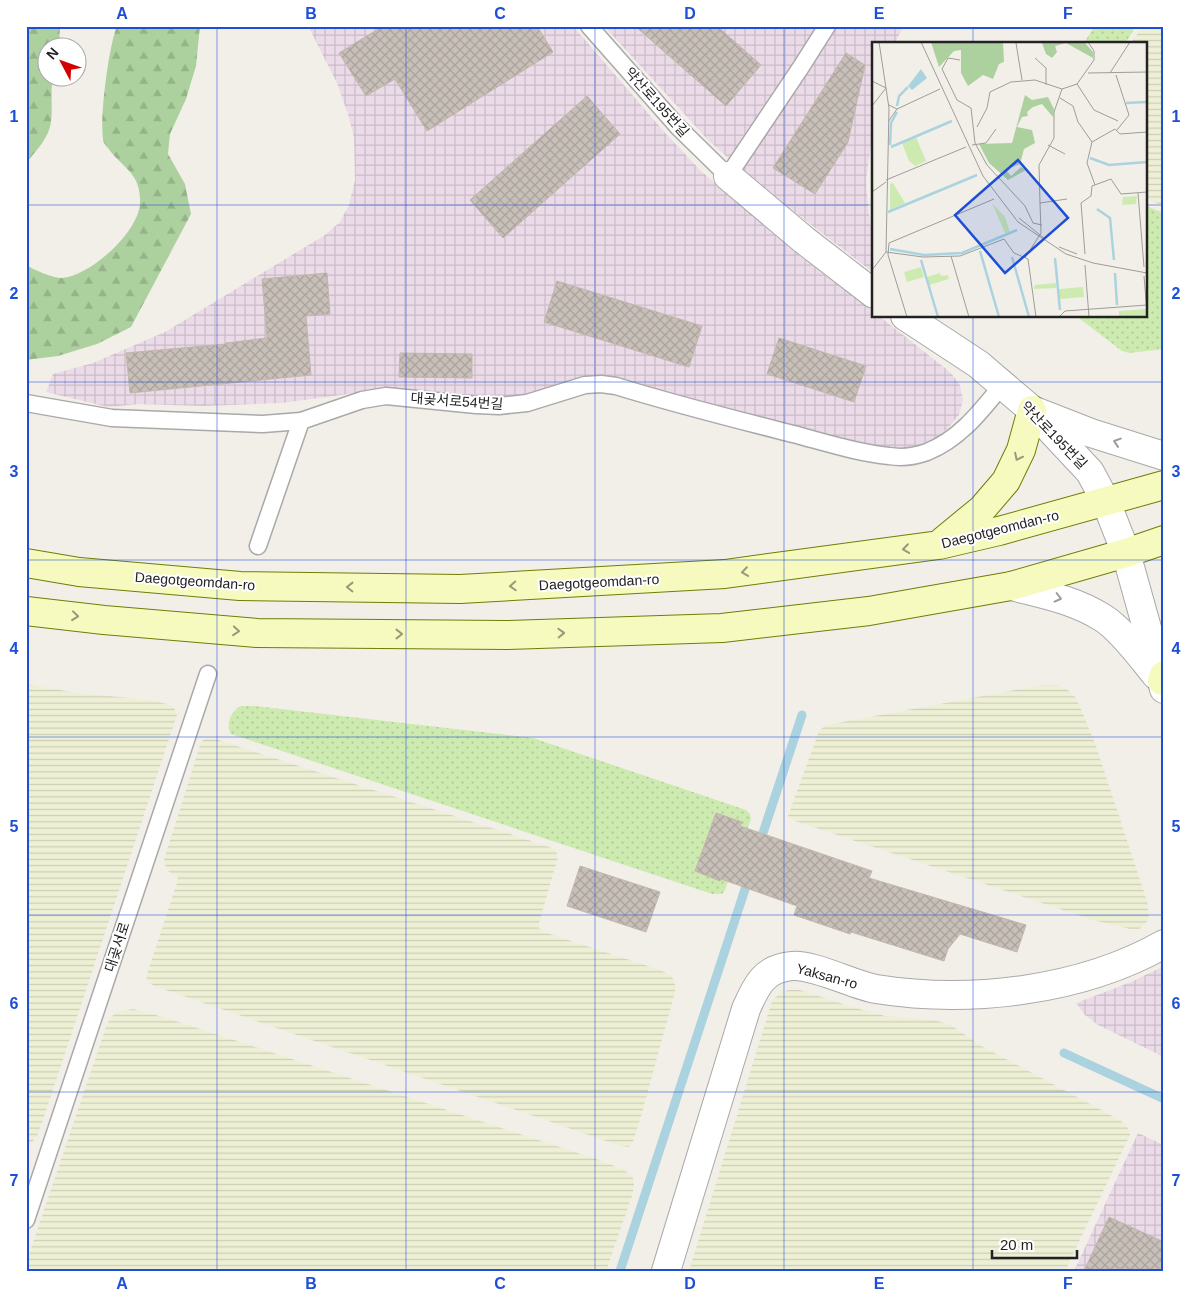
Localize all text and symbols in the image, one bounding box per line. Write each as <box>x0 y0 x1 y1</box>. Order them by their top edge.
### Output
text: A <box>116 5 128 22</box>
text: B <box>305 5 317 22</box>
text: C <box>494 5 506 22</box>
text: D <box>684 5 696 22</box>
text: E <box>874 5 885 22</box>
text: F <box>1063 5 1073 22</box>
north arrow <box>38 38 88 88</box>
inset map <box>872 42 1148 318</box>
text: N <box>43 44 62 63</box>
street label: 약산로195번길 <box>622 64 692 140</box>
text: 1 <box>10 108 19 125</box>
text: 1 <box>1172 108 1181 125</box>
text: 2 <box>10 285 19 302</box>
text: 2 <box>1172 285 1181 302</box>
street label: 대곶서로54번길 <box>410 390 504 412</box>
street label: 약산로195번길 <box>1018 398 1090 472</box>
one-way arrow <box>1114 437 1122 447</box>
one-way arrow <box>1014 451 1024 460</box>
text: 3 <box>10 463 19 480</box>
text: 3 <box>1172 463 1181 480</box>
street label: Daegotgeomdan-ro <box>940 507 1061 551</box>
one-way arrow <box>901 544 910 554</box>
one-way arrow <box>740 566 749 576</box>
street label: Daegotgeomdan-ro <box>134 569 256 593</box>
street label: Daegotgeomdan-ro <box>538 571 660 593</box>
one-way arrow <box>509 581 517 592</box>
one-way arrow <box>346 582 354 593</box>
one-way arrow <box>1054 592 1063 603</box>
one-way arrow <box>71 610 79 621</box>
one-way arrow <box>233 626 241 637</box>
one-way arrow <box>558 628 566 638</box>
one-way arrow <box>396 629 403 639</box>
text: 4 <box>10 640 19 657</box>
text: 4 <box>1172 640 1181 657</box>
text: 5 <box>10 818 19 835</box>
text: 5 <box>1172 818 1181 835</box>
street label: 대곶서로 <box>101 920 133 974</box>
street label: Yaksan-ro <box>795 960 860 992</box>
text: 6 <box>10 995 19 1012</box>
text: 6 <box>1172 995 1181 1012</box>
text: 7 <box>10 1172 19 1189</box>
text: 7 <box>1172 1172 1181 1189</box>
scale bar <box>992 1227 1078 1259</box>
text: 20 m <box>1000 1236 1033 1253</box>
text: A <box>116 1275 128 1292</box>
text: B <box>305 1275 317 1292</box>
text: C <box>494 1275 506 1292</box>
text: D <box>684 1275 696 1292</box>
text: E <box>874 1275 885 1292</box>
text: F <box>1063 1275 1073 1292</box>

